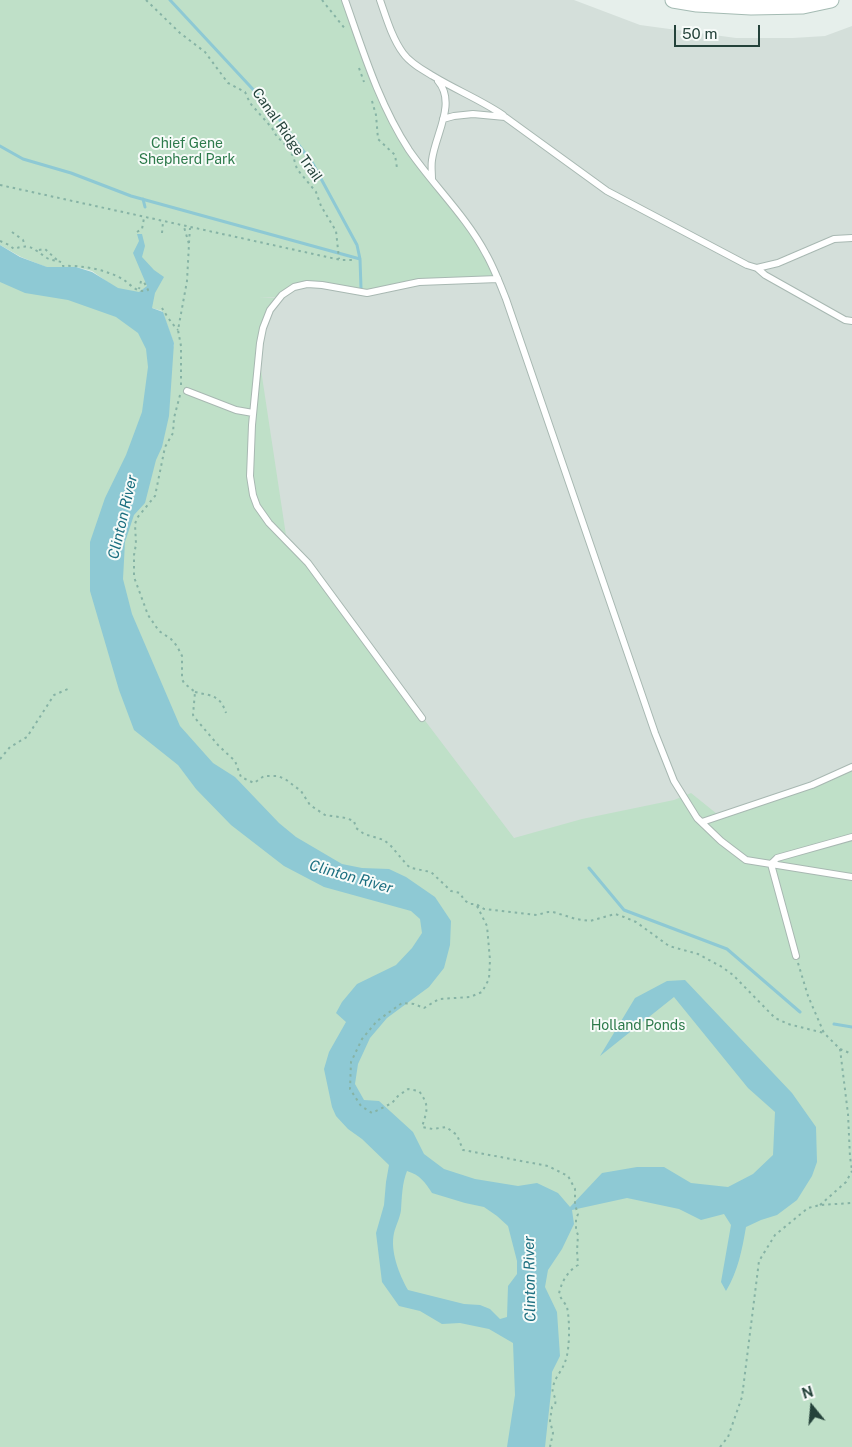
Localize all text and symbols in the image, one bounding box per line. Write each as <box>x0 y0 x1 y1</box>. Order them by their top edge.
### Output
scale bar <box>677 15 763 47</box>
text: 50 m <box>682 25 717 42</box>
street label: Canal Ridge Trail <box>248 85 326 185</box>
park label: Chief Gene Shepherd Park <box>139 136 235 168</box>
water label: Clinton River <box>105 473 141 561</box>
water label: Clinton River <box>307 856 395 898</box>
park label: Holland Ponds <box>591 1018 685 1034</box>
water label: Clinton River <box>520 1236 540 1322</box>
north arrow <box>787 1382 837 1432</box>
text: N <box>800 1383 815 1402</box>

